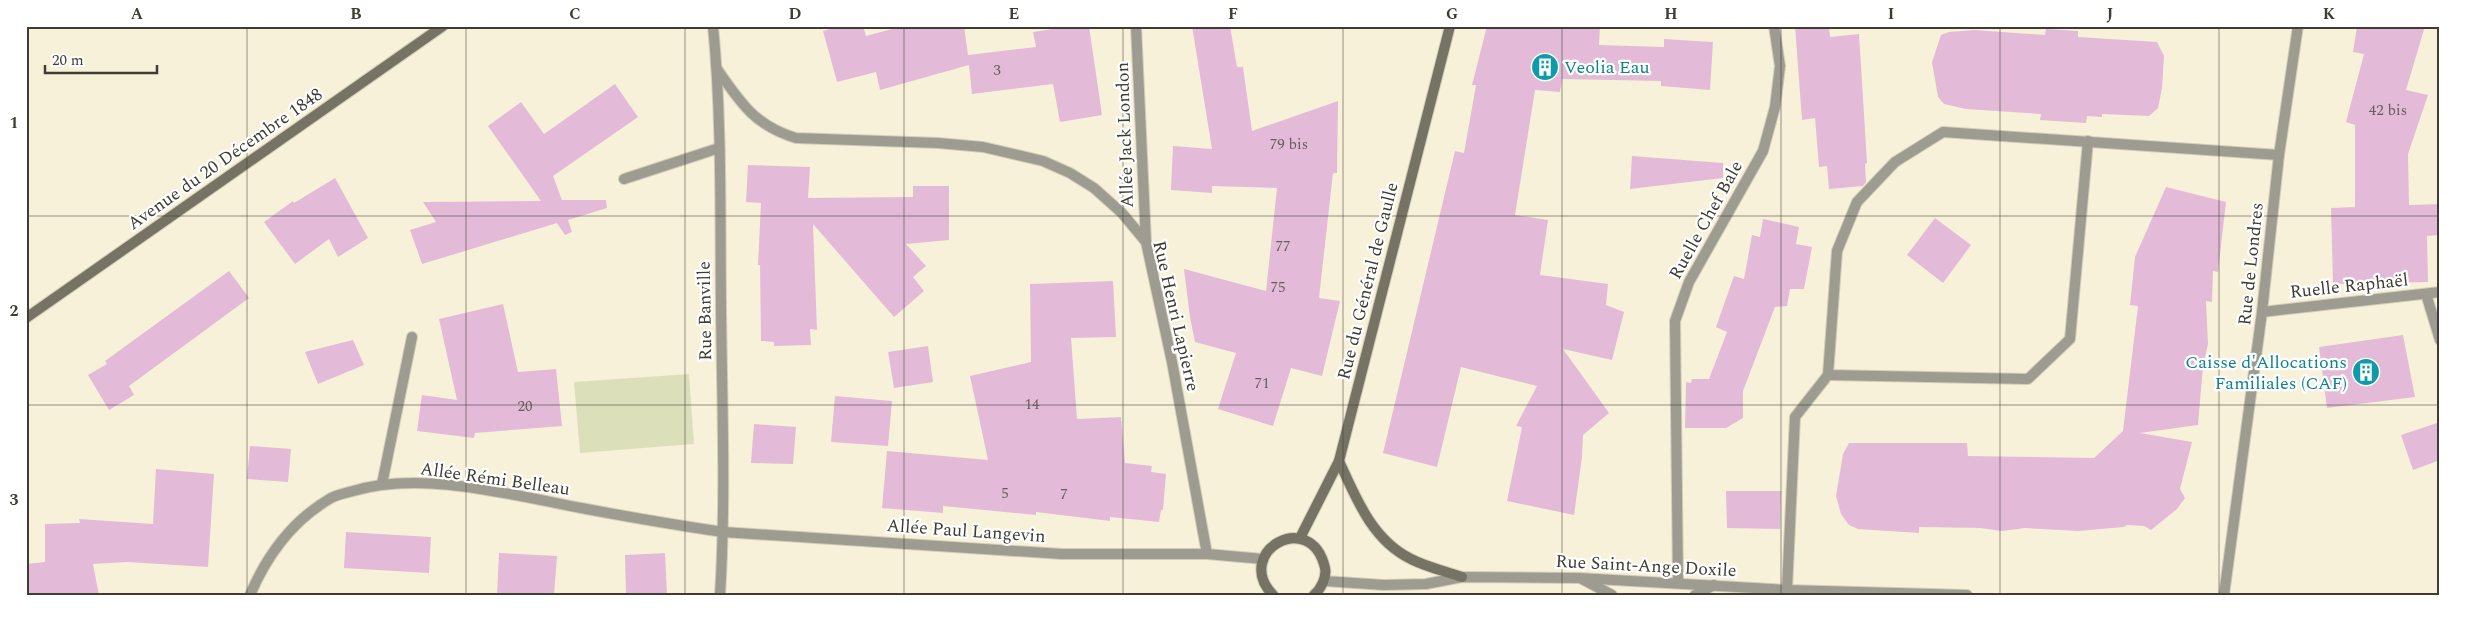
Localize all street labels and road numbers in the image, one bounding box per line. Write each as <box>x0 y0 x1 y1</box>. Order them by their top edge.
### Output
street label: Allée Jack London <box>1109 62 1141 208</box>
street label: Avenue du 20 Décembre 1848 <box>122 81 328 237</box>
street label: Ruelle Chef Bale <box>1662 156 1750 284</box>
street label: Rue du Général de Gaulle <box>1330 179 1406 383</box>
street label: Rue de Londres <box>2231 201 2271 327</box>
street label: Rue Henri Lapierre <box>1146 238 1206 394</box>
street label: Rue Banville <box>691 261 719 361</box>
street label: Ruelle Raphaël <box>2289 266 2409 306</box>
street label: Allée Rémi Belleau <box>418 455 572 503</box>
street label: Allée Paul Langevin <box>886 512 1046 550</box>
street label: Rue Saint-Ange Doxile <box>1555 548 1737 584</box>

